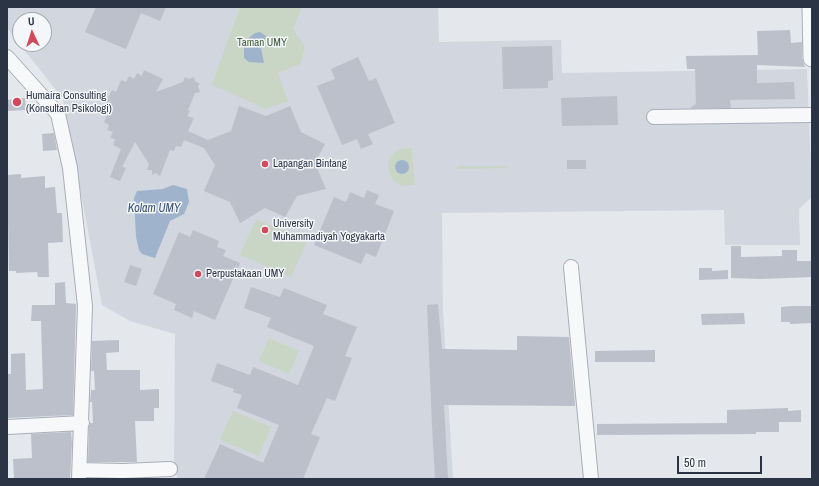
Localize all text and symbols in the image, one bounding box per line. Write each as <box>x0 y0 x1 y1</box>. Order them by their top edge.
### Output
north arrow <box>12 12 52 52</box>
text: U <box>27 14 35 28</box>
park label: Taman UMY <box>237 36 287 50</box>
place label: Humaira Consulting (Konsultan Psikologi) <box>26 89 112 115</box>
marker: Humaira Consulting (Konsultan Psikologi) <box>11 96 23 108</box>
place label: Lapangan Bintang <box>273 157 347 171</box>
marker: Lapangan Bintang <box>260 159 270 169</box>
water label: Kolam UMY <box>128 202 180 216</box>
place label: University Muhammadiyah Yogyakarta <box>273 217 385 243</box>
marker: University Muhammadiyah Yogyakarta <box>260 225 270 235</box>
place label: Perpustakaan UMY <box>206 267 284 281</box>
marker: Perpustakaan UMY <box>193 269 203 279</box>
scale bar <box>679 448 764 474</box>
text: 50 m <box>684 455 706 471</box>

